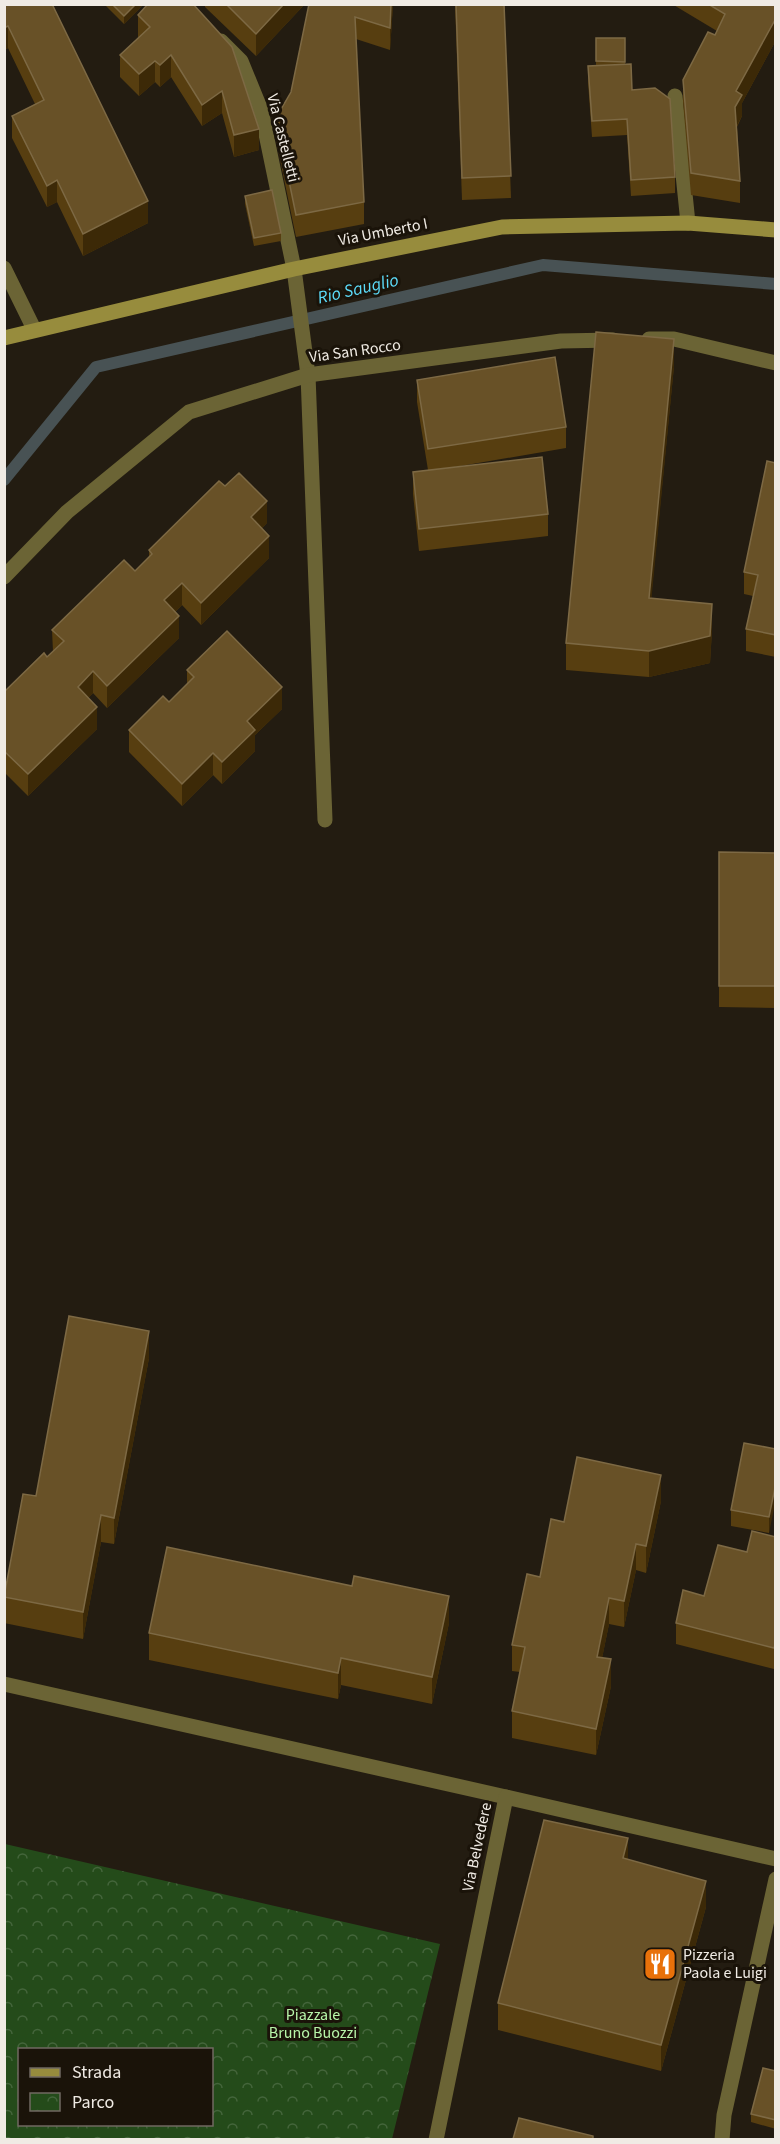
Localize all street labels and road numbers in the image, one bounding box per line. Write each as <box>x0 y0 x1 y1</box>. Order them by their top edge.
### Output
street label: Via Castelletti <box>261 91 305 185</box>
street label: Via Umberto I <box>336 213 430 251</box>
street label: Via San Rocco <box>308 334 402 368</box>
street label: Via Belvedere <box>457 1800 497 1893</box>

